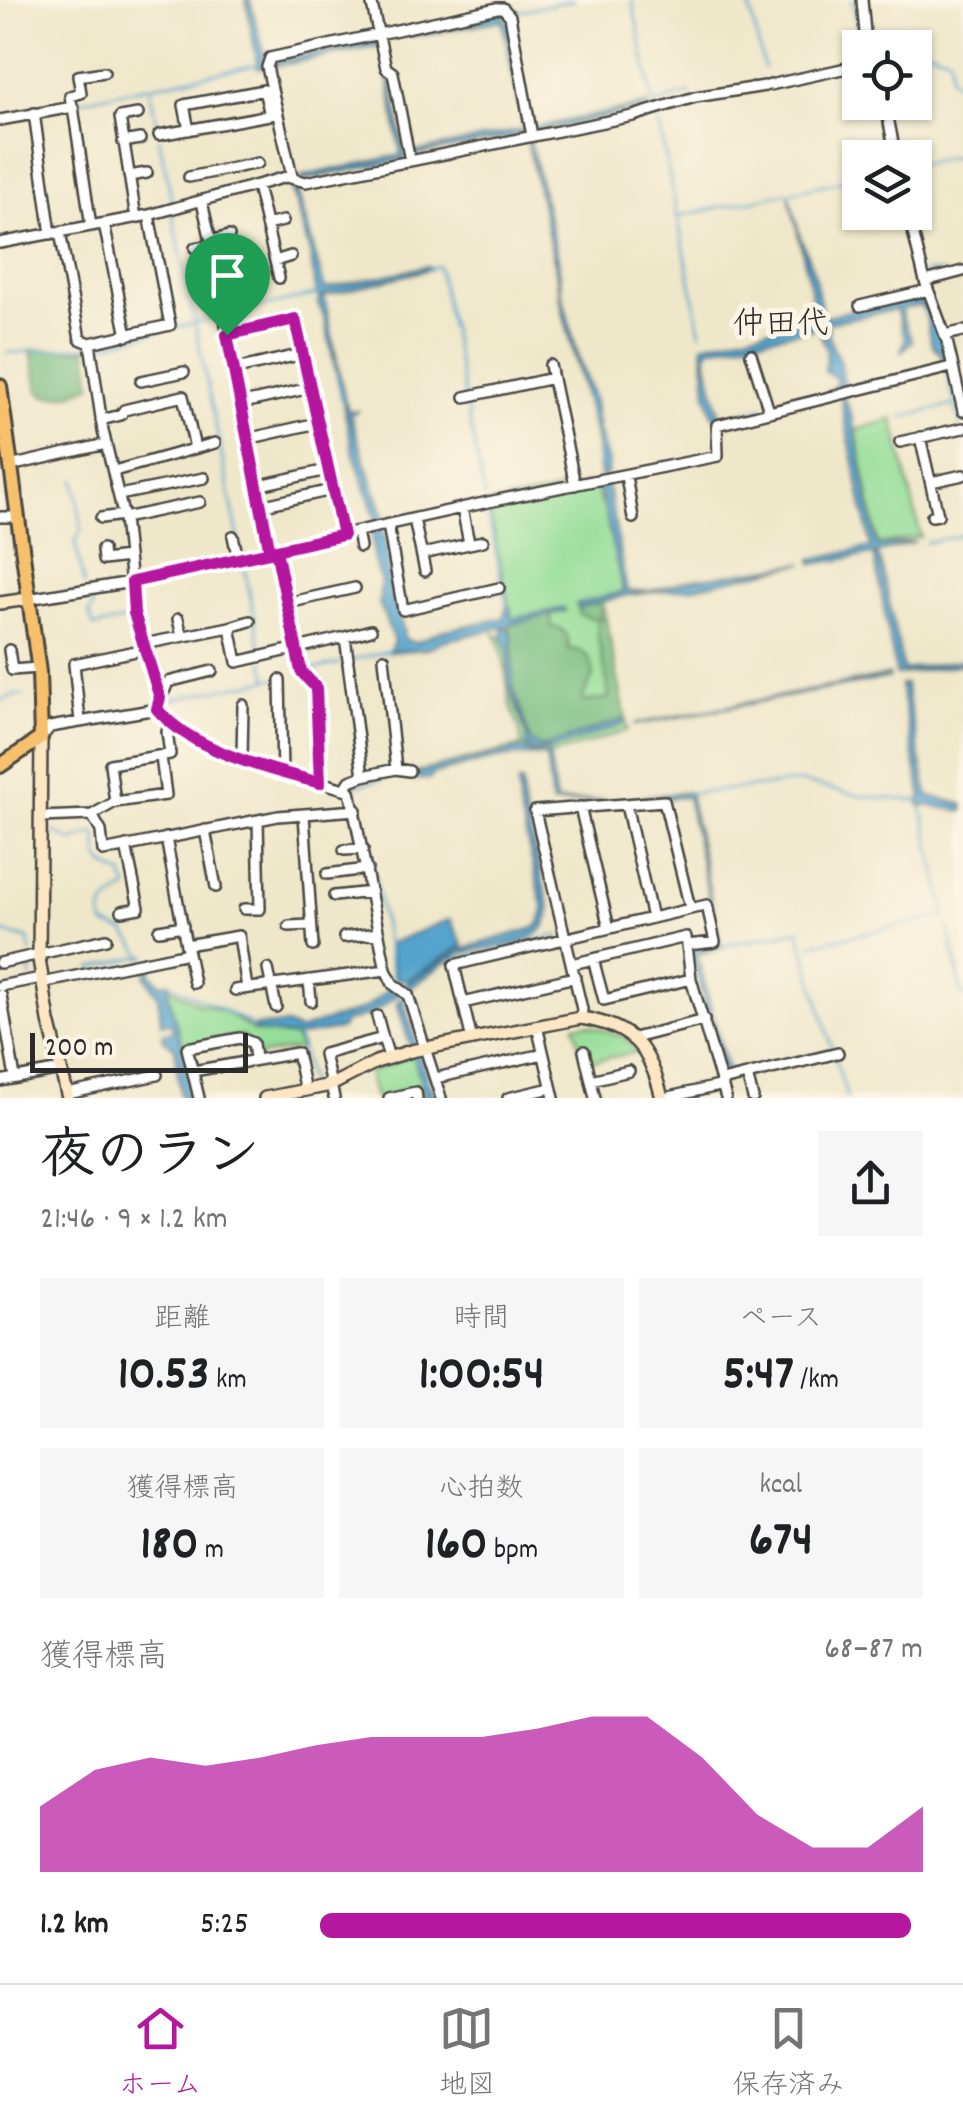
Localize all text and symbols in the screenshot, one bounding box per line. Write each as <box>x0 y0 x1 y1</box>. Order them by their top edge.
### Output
map controls <box>842 30 932 230</box>
button: locate <box>842 30 932 120</box>
button: layers <box>842 140 932 230</box>
pin <box>185 233 270 336</box>
icon: arrive <box>200 248 255 303</box>
district label: 仲田代 <box>733 304 829 350</box>
scale bar <box>30 1028 248 1072</box>
text: 200 m <box>45 1030 113 1070</box>
text: 夜のラン <box>40 1121 260 1200</box>
button: share <box>818 1131 923 1236</box>
text: 21:46 · 9 × 1.2 km <box>40 1198 228 1244</box>
text: 距離 <box>154 1301 210 1341</box>
text: 時間 <box>453 1301 510 1341</box>
text: ペース <box>740 1301 822 1341</box>
text: 10.53 <box>118 1341 210 1413</box>
text: 1:00:54 <box>419 1341 544 1413</box>
text: 5:47 <box>723 1341 794 1413</box>
text: km <box>210 1362 247 1402</box>
text: /km <box>794 1362 839 1402</box>
text: kcal <box>760 1467 802 1507</box>
text: 獲得標高 <box>126 1471 238 1511</box>
text: 心拍数 <box>439 1471 524 1511</box>
text: 674 <box>749 1507 813 1579</box>
text: 180 <box>140 1511 198 1583</box>
text: 160 <box>425 1511 488 1583</box>
text: m <box>198 1532 224 1572</box>
text: bpm <box>488 1532 538 1572</box>
text: 68–87 m <box>824 1628 923 1674</box>
text: 獲得標高 <box>40 1636 168 1682</box>
text: 1.2 km <box>40 1903 109 1949</box>
text: 5:25 <box>200 1903 249 1949</box>
tab: ホーム <box>119 2001 202 2108</box>
tab: 地図 <box>439 2001 495 2108</box>
tab: 保存済み <box>732 2001 844 2108</box>

